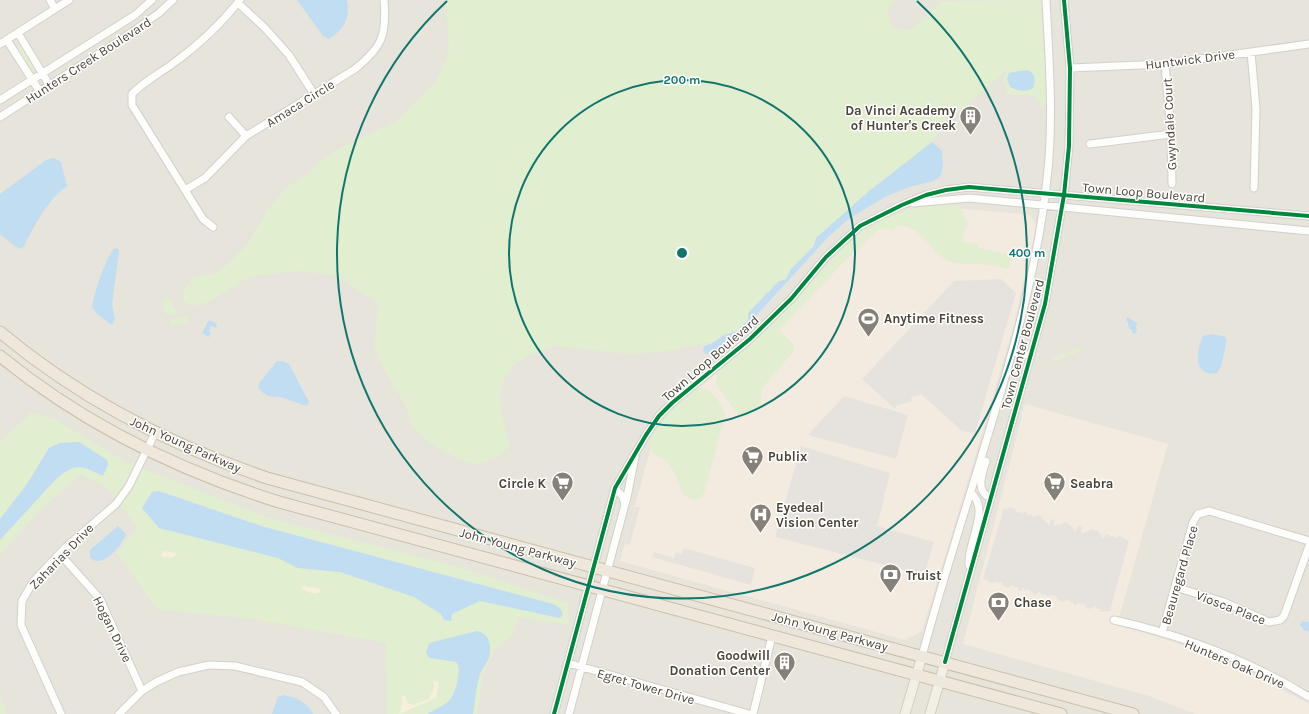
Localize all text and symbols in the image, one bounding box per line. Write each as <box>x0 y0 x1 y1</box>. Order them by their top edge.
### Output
street label: Hunters Creek Boulevard <box>23 14 154 107</box>
street label: Huntwick Drive <box>1144 47 1236 72</box>
text: 200 m <box>664 73 700 87</box>
street label: Amaca Circle <box>264 76 337 130</box>
street label: Gwyndale Court <box>1160 77 1179 171</box>
place label: Da Vinci Academy of Hunter's Creek <box>845 103 956 133</box>
building icon: Da Vinci Academy of Hunter's Creek <box>958 104 984 137</box>
street label: Town Loop Boulevard <box>1082 180 1206 205</box>
centre of rings <box>675 246 689 260</box>
text: 400 m <box>1009 246 1045 260</box>
street label: Town Center Boulevard <box>998 277 1047 411</box>
sports icon: Anytime Fitness <box>856 305 882 338</box>
place label: Anytime Fitness <box>884 311 984 326</box>
street label: Town Loop Boulevard <box>659 312 762 405</box>
street label: John Young Parkway <box>128 413 244 476</box>
supermarket icon: Publix <box>740 443 766 476</box>
place label: Publix <box>768 449 807 464</box>
supermarket icon: Circle K <box>549 470 575 503</box>
supermarket icon: Seabra <box>1041 470 1067 503</box>
place label: Circle K <box>499 476 546 491</box>
place label: Seabra <box>1070 476 1113 491</box>
place label: Eyedeal Vision Center <box>776 500 859 530</box>
hospital icon: Eyedeal Vision Center <box>748 501 774 534</box>
street label: Zaharias Drive <box>26 520 97 592</box>
street label: Beauregard Place <box>1158 523 1201 626</box>
street label: John Young Parkway <box>458 525 578 570</box>
bank icon: Truist <box>878 562 904 595</box>
place label: Truist <box>906 568 941 583</box>
street label: Viosca Place <box>1194 587 1268 628</box>
bank icon: Chase <box>985 589 1011 622</box>
street label: Hogan Drive <box>90 594 135 665</box>
place label: Chase <box>1014 595 1052 610</box>
street label: John Young Parkway <box>770 609 890 654</box>
street label: Hunters Oak Drive <box>1183 636 1287 691</box>
place label: Goodwill Donation Center <box>670 648 771 678</box>
building icon: Goodwill Donation Center <box>772 649 798 682</box>
street label: Egret Tower Drive <box>595 665 697 708</box>

